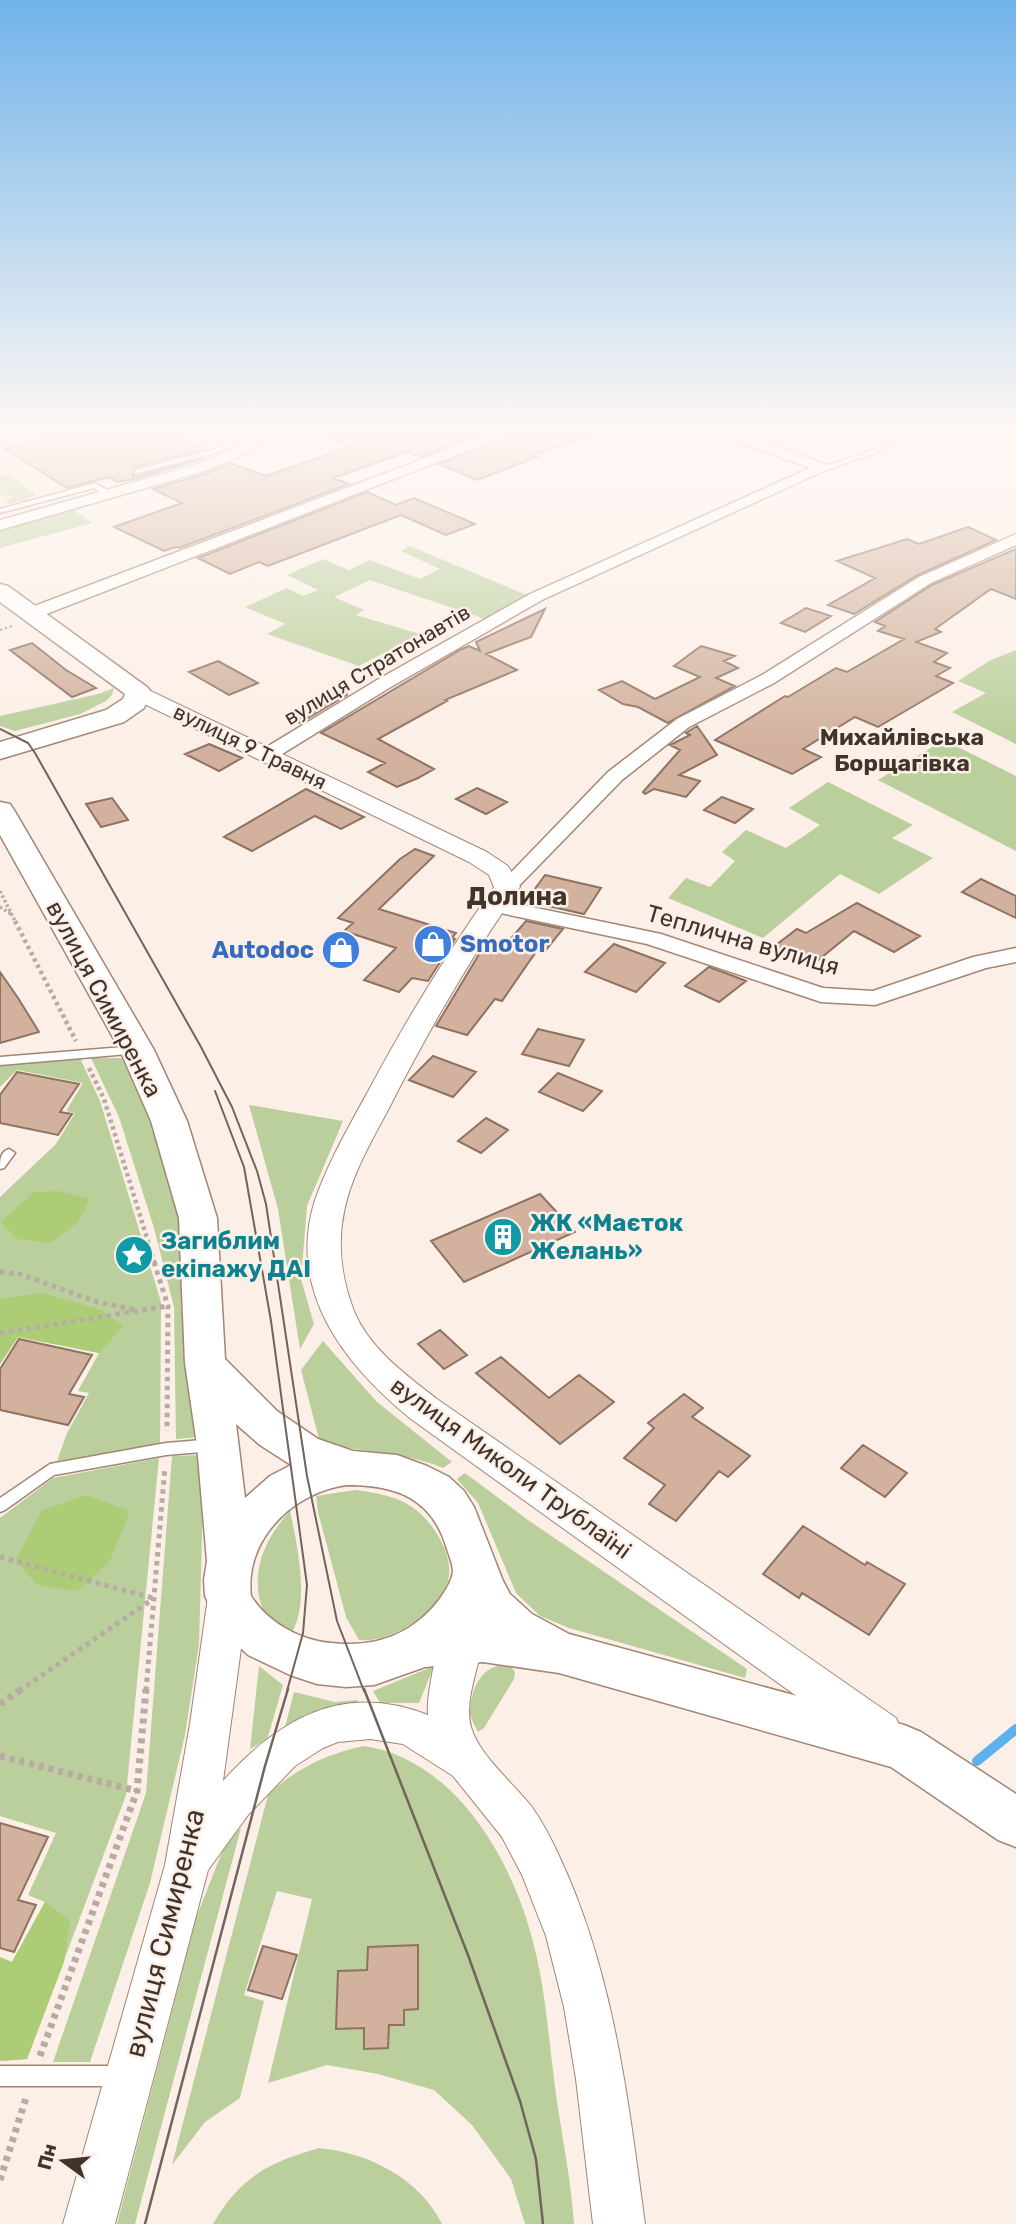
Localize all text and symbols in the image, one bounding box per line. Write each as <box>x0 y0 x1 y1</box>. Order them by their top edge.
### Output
street label: вулиця Стратонавтів <box>279 599 474 730</box>
street label: вулиця 9 Травня <box>170 699 331 794</box>
district label: Михайлівська Борщагівка <box>820 723 984 777</box>
district label: Долина <box>467 881 567 912</box>
street label: вулиця Симиренка <box>40 896 168 1102</box>
street label: Теплична вулиця <box>643 899 843 981</box>
shop icon: Smotor <box>412 923 454 965</box>
shop icon: Autodoc <box>320 929 362 971</box>
place label: Smotor <box>460 930 549 958</box>
place label: Autodoc <box>212 936 314 964</box>
place label: ЖК «Маєток Желань» <box>530 1209 684 1265</box>
building icon: ЖК «Маєток Желань» <box>482 1216 524 1258</box>
place label: Загиблим екіпажу ДАІ <box>161 1227 311 1283</box>
place icon: Загиблим екіпажу ДАІ <box>113 1234 155 1276</box>
street label: вулиця Миколи Трублаїні <box>385 1371 637 1565</box>
street label: вулиця Симиренка <box>118 1806 211 2061</box>
north arrow <box>28 2126 98 2196</box>
text: Пн <box>33 2141 62 2172</box>

